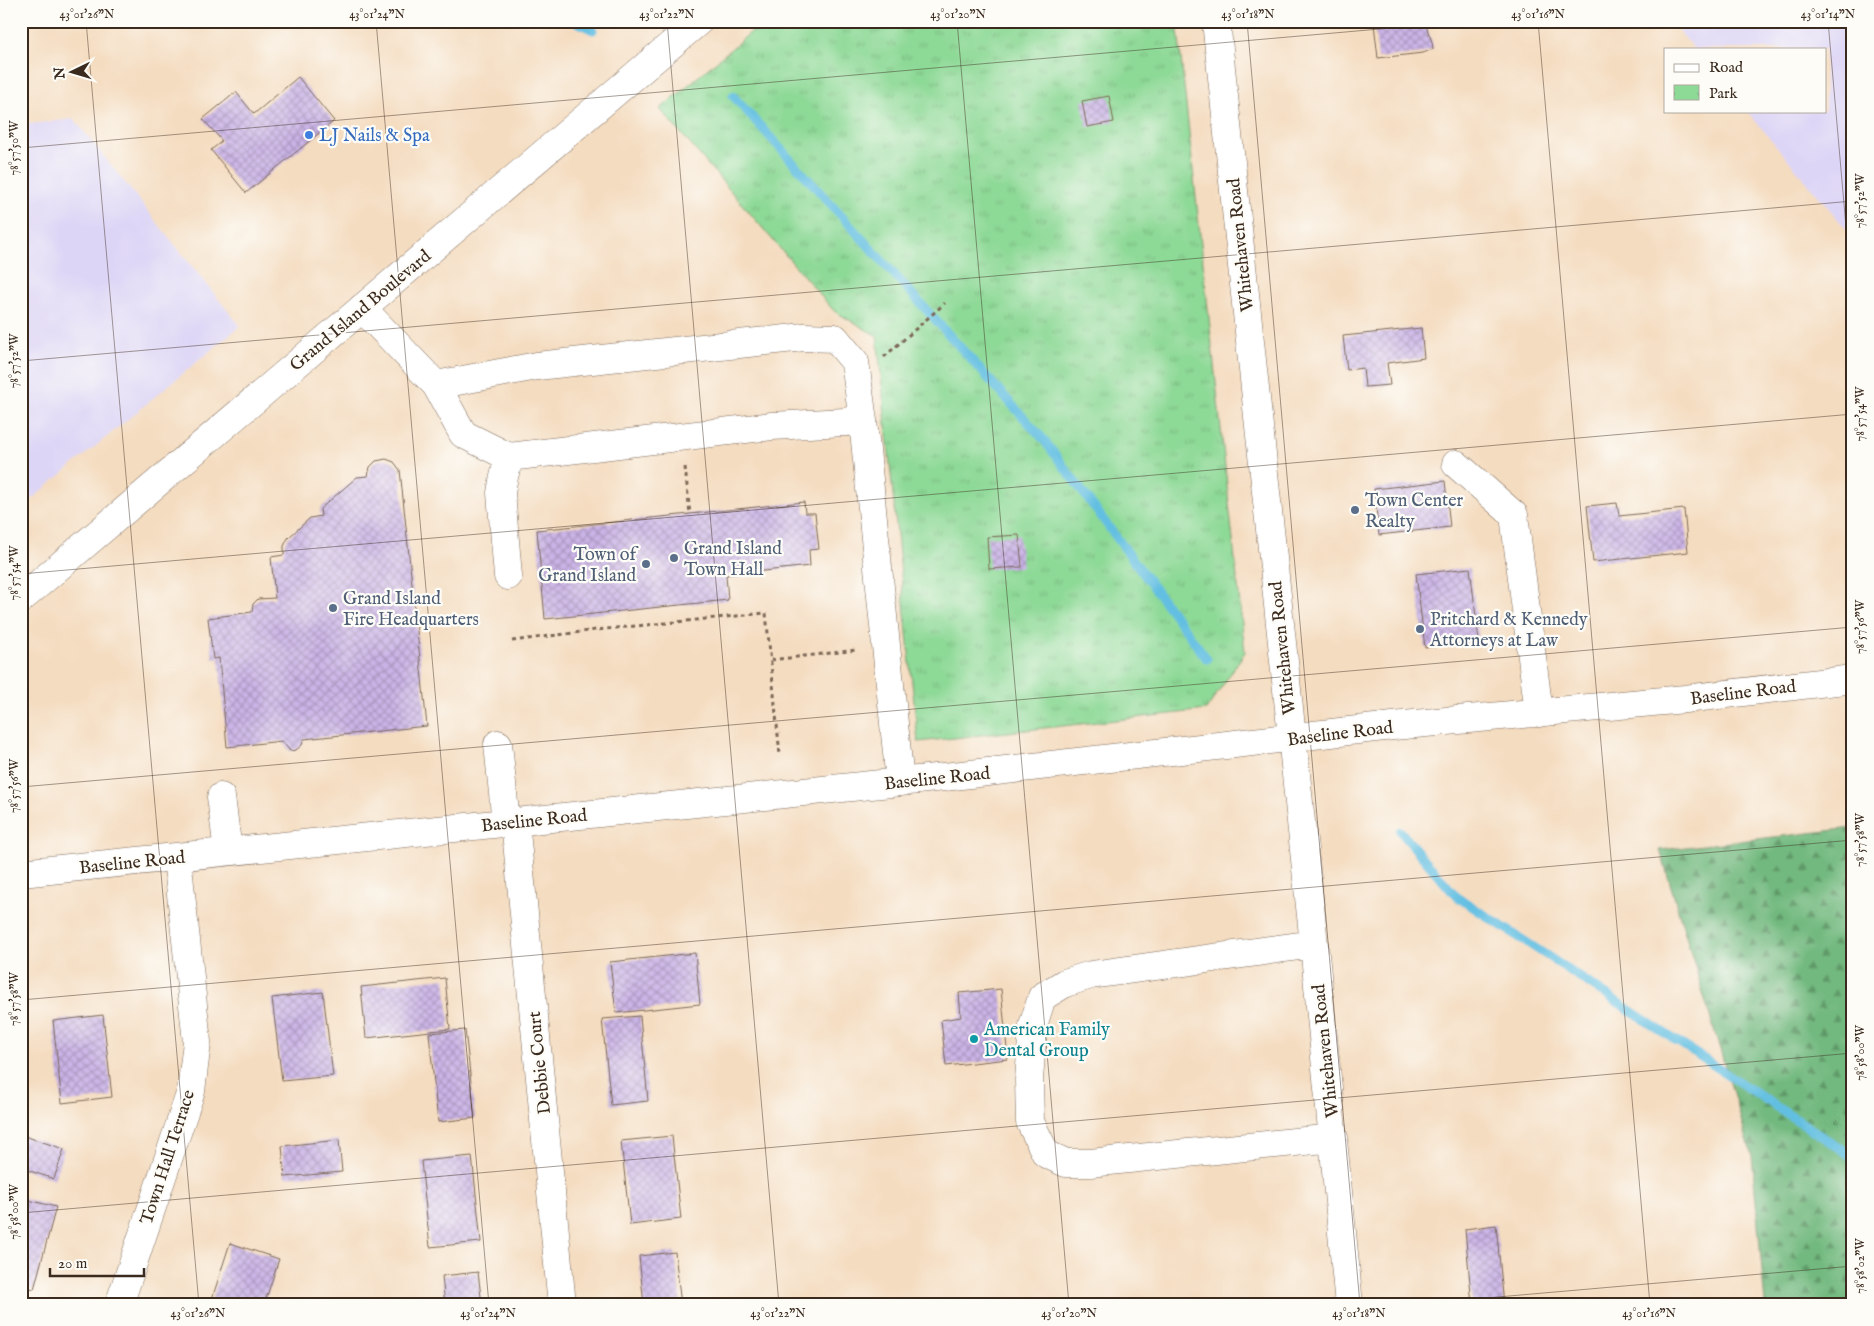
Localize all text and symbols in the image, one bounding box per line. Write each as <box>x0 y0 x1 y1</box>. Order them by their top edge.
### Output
text: 43°01'26"N <box>60 7 115 22</box>
text: 43°01'24"N <box>349 7 405 22</box>
text: 43°01'22"N <box>639 7 695 22</box>
text: 43°01'20"N <box>930 7 986 22</box>
text: 43°01'18"N <box>1221 7 1275 22</box>
text: 43°01'16"N <box>1511 7 1565 22</box>
text: 43°01'14"N <box>1801 7 1856 22</box>
north arrow <box>48 48 98 98</box>
legend <box>1664 48 1826 112</box>
text: Road <box>1709 58 1744 77</box>
text: N <box>51 66 70 81</box>
text: Park <box>1709 84 1739 103</box>
text: 78°57'50"W <box>7 120 22 176</box>
place label: LJ Nails & Spa <box>319 125 430 148</box>
marker: LJ Nails & Spa <box>303 129 315 141</box>
text: 78°57'52"W <box>1853 173 1868 228</box>
street label: Whitehaven Road <box>1223 176 1260 313</box>
street label: Grand Island Boulevard <box>286 245 437 377</box>
text: 78°57'52"W <box>7 333 22 388</box>
text: 78°57'54"W <box>1853 386 1868 441</box>
place label: Town Center Realty <box>1365 490 1463 534</box>
marker: Town Center Realty <box>1349 504 1361 516</box>
place label: Grand Island Town Hall <box>684 538 782 582</box>
place label: Town of Grand Island <box>538 544 639 588</box>
text: 78°57'54"W <box>7 545 22 600</box>
marker: Grand Island Town Hall <box>668 552 680 564</box>
marker: Town of Grand Island <box>640 558 652 570</box>
street label: Whitehaven Road <box>1265 579 1302 716</box>
place label: Grand Island Fire Headquarters <box>343 588 479 632</box>
text: 78°57'56"W <box>1853 599 1868 654</box>
marker: Grand Island Fire Headquarters <box>327 602 339 614</box>
place label: Pritchard & Kennedy Attorneys at Law <box>1429 609 1588 653</box>
marker: Pritchard & Kennedy Attorneys at Law <box>1414 623 1426 635</box>
street label: Baseline Road <box>1689 676 1798 711</box>
street label: Baseline Road <box>1286 717 1395 752</box>
text: 78°57'56"W <box>7 758 22 813</box>
street label: Baseline Road <box>883 762 992 796</box>
street label: Baseline Road <box>480 804 589 838</box>
text: 78°57'58"W <box>1853 813 1868 867</box>
street label: Baseline Road <box>78 846 187 880</box>
text: 78°57'58"W <box>7 972 22 1026</box>
street label: Whitehaven Road <box>1308 982 1345 1119</box>
street label: Debbie Court <box>524 1010 557 1115</box>
place label: American Family Dental Group <box>983 1019 1110 1063</box>
text: 78°58'00"W <box>1853 1025 1868 1081</box>
marker: American Family Dental Group <box>968 1033 980 1045</box>
street label: Town Hall Terrace <box>136 1087 201 1228</box>
text: 78°58'00"W <box>7 1184 22 1240</box>
text: 78°58'02"W <box>1853 1238 1868 1294</box>
scale bar <box>50 1246 144 1278</box>
text: 20 m <box>58 1254 88 1273</box>
text: 43°01'26"N <box>171 1306 226 1321</box>
text: 43°01'24"N <box>460 1306 516 1321</box>
text: 43°01'22"N <box>750 1306 806 1321</box>
text: 43°01'20"N <box>1041 1306 1097 1321</box>
text: 43°01'18"N <box>1332 1306 1386 1321</box>
text: 43°01'16"N <box>1622 1306 1676 1321</box>

